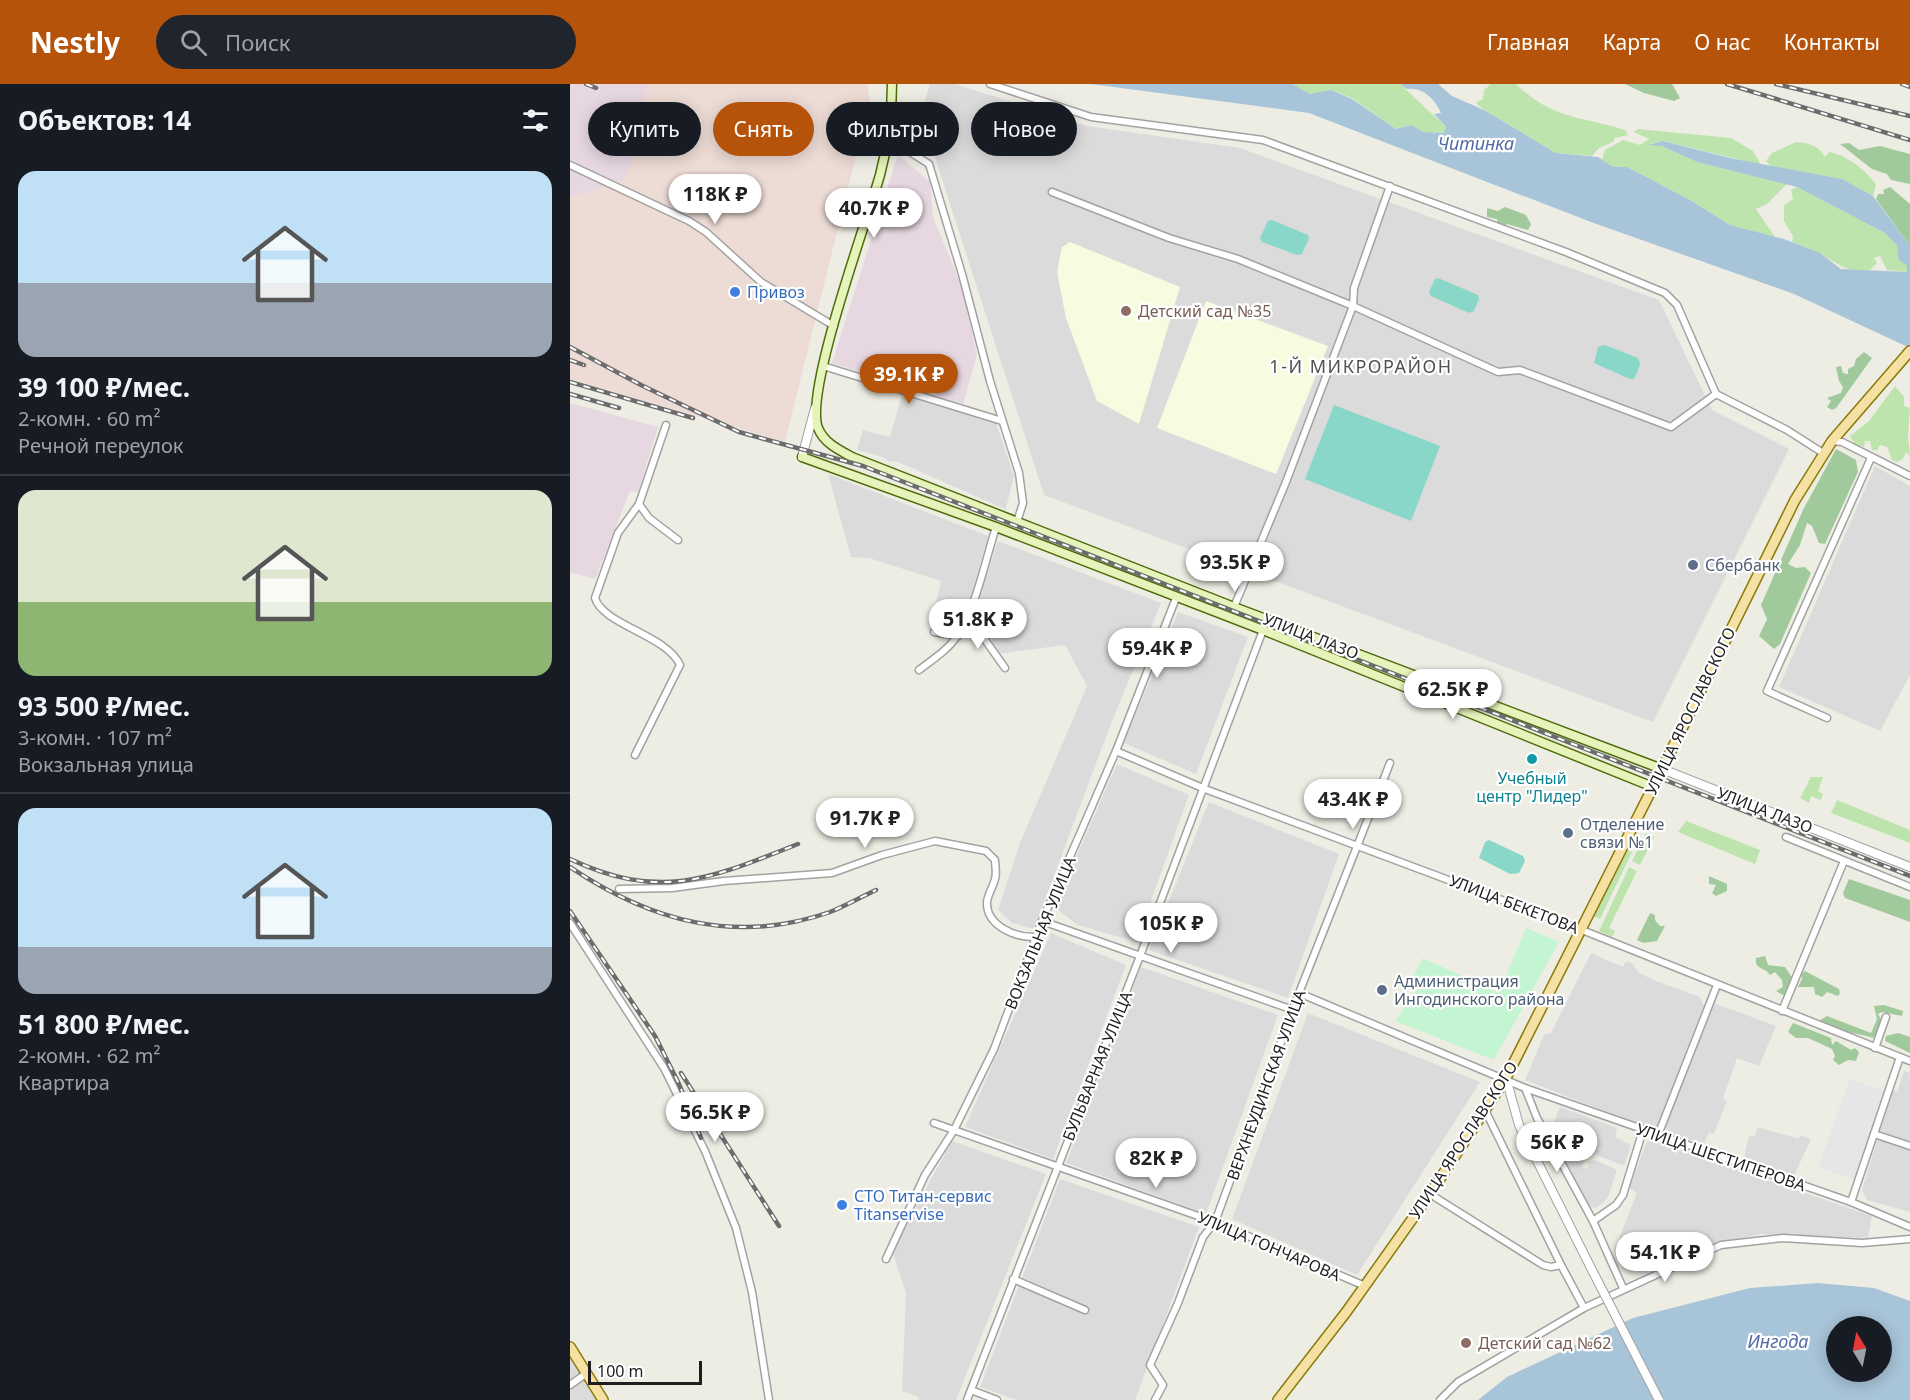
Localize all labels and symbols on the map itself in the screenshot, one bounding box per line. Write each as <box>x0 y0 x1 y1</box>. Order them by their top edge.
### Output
water label: Читинка <box>1438 131 1514 155</box>
pin: 118K ₽ <box>666 174 764 225</box>
pin: 40.7K ₽ <box>819 188 929 239</box>
place label: Привоз <box>747 281 805 303</box>
marker: Привоз <box>728 285 742 299</box>
place label: Детский сад №35 <box>1138 300 1271 322</box>
marker: Детский сад №35 <box>1119 304 1133 318</box>
pin: 39.1K ₽ <box>854 354 964 405</box>
district label: 1-Й МИКРОРАЙОН <box>1269 354 1453 378</box>
pin: 93.5K ₽ <box>1180 542 1290 593</box>
place label: Сбербанк <box>1705 554 1781 576</box>
marker: Сбербанк <box>1686 558 1700 572</box>
pin: 51.8K ₽ <box>923 599 1033 650</box>
street label: УЛИЦА ЛАЗО <box>1260 608 1362 664</box>
street label: УЛИЦА ЯРОСЛАВСКОГО <box>1640 623 1740 799</box>
pin: 59.4K ₽ <box>1102 628 1212 679</box>
pin: 62.5K ₽ <box>1398 669 1508 720</box>
marker: Учебный центр "Лидер" <box>1525 752 1539 766</box>
place label: Учебный центр "Лидер" <box>1476 767 1588 807</box>
pin: 43.4K ₽ <box>1298 779 1408 830</box>
street label: УЛИЦА ЛАЗО <box>1714 782 1816 838</box>
pin: 91.7K ₽ <box>810 798 920 849</box>
place label: Отделение связи №1 <box>1580 813 1664 853</box>
marker: Отделение связи №1 <box>1561 826 1575 840</box>
street label: ВОКЗАЛЬНАЯ УЛИЦА <box>999 853 1081 1013</box>
street label: УЛИЦА БЕКЕТОВА <box>1446 869 1583 939</box>
pin: 105K ₽ <box>1122 903 1220 954</box>
place label: Администрация Ингодинского района <box>1394 970 1564 1010</box>
marker: Администрация Ингодинского района <box>1375 983 1389 997</box>
street label: ВЕРХНЕУДИНСКАЯ УЛИЦА <box>1221 986 1311 1183</box>
street label: БУЛЬВАРНАЯ УЛИЦА <box>1057 987 1137 1144</box>
street label: УЛИЦА ЯРОСЛАВСКОГО <box>1404 1057 1522 1223</box>
pin: 56.5K ₽ <box>660 1092 770 1143</box>
street label: УЛИЦА ШЕСТИПЕРОВА <box>1633 1118 1809 1197</box>
pin: 56K ₽ <box>1515 1122 1599 1173</box>
pin: 82K ₽ <box>1114 1138 1198 1189</box>
place label: СТО Титан-сервис Titanservise <box>854 1185 992 1225</box>
marker: СТО Титан-сервис Titanservise <box>835 1198 849 1212</box>
street label: УЛИЦА ГОНЧАРОВА <box>1194 1206 1345 1286</box>
pin: 54.1K ₽ <box>1610 1232 1720 1283</box>
north arrow <box>1826 1316 1892 1382</box>
water label: Ингода <box>1747 1329 1809 1353</box>
place label: Детский сад №62 <box>1478 1332 1611 1354</box>
marker: Детский сад №62 <box>1459 1336 1473 1350</box>
scale bar <box>588 1358 702 1386</box>

